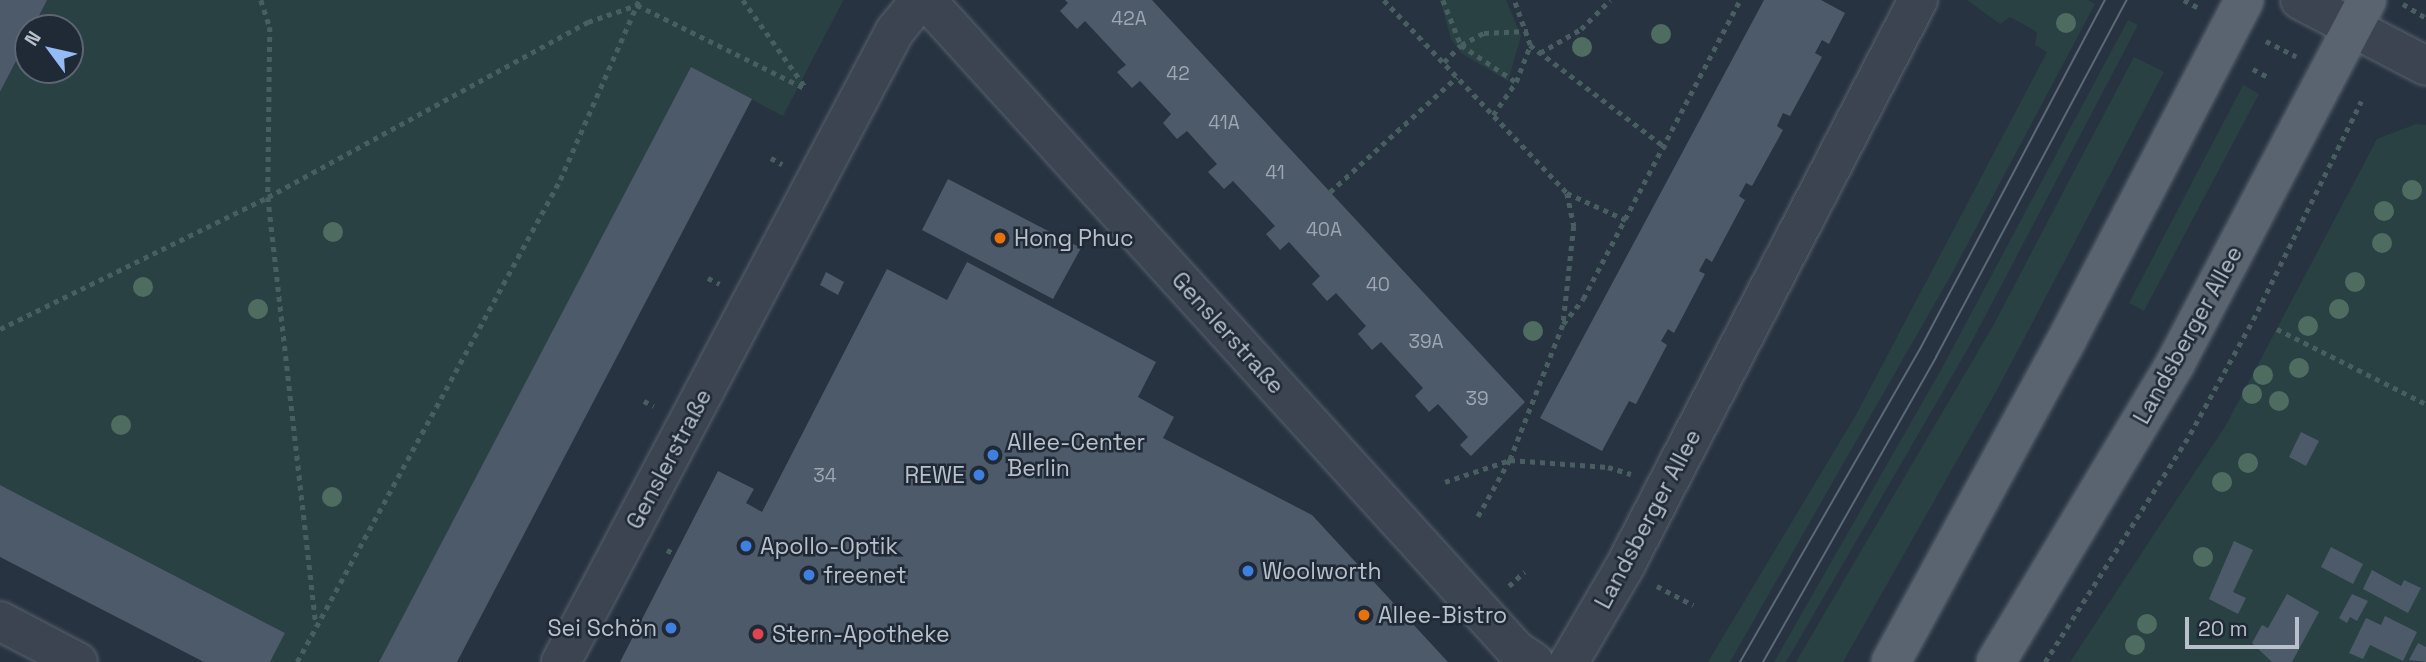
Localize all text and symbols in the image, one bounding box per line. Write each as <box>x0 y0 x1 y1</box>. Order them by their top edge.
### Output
house number: 42A <box>1111 8 1147 30</box>
north arrow <box>14 14 84 84</box>
text: N <box>19 26 47 51</box>
house number: 42 <box>1166 63 1190 85</box>
house number: 41A <box>1208 112 1240 134</box>
house number: 41 <box>1265 162 1285 184</box>
house number: 40A <box>1306 219 1342 241</box>
place label: Hong Phuc <box>1014 224 1134 252</box>
marker: Hong Phuc <box>992 230 1008 246</box>
street label: Landsberger Allee <box>2128 241 2248 429</box>
street label: Genslerstraße <box>1166 266 1290 400</box>
house number: 40 <box>1366 274 1390 296</box>
house number: 39A <box>1408 331 1444 353</box>
street label: Genslerstraße <box>620 384 718 534</box>
house number: 39 <box>1465 388 1489 410</box>
street label: Landsberger Allee <box>1589 424 1707 614</box>
place label: Allee-Center Berlin <box>1007 428 1145 482</box>
marker: Allee-Center Berlin <box>985 447 1001 463</box>
place label: REWE <box>904 461 965 489</box>
house number: 34 <box>813 465 837 487</box>
marker: REWE <box>971 467 987 483</box>
place label: Apollo-Optik <box>760 532 898 560</box>
marker: Apollo-Optik <box>738 538 754 554</box>
place label: Woolworth <box>1262 557 1382 585</box>
place label: freenet <box>823 561 907 589</box>
marker: Woolworth <box>1240 563 1256 579</box>
marker: freenet <box>801 567 817 583</box>
place label: Allee-Bistro <box>1378 601 1507 629</box>
scale bar <box>2188 602 2302 646</box>
marker: Allee-Bistro <box>1356 607 1372 623</box>
place label: Sei Schön <box>547 614 657 642</box>
text: 20 m <box>2198 615 2248 642</box>
marker: Sei Schön <box>663 620 679 636</box>
place label: Stern-Apotheke <box>772 620 950 648</box>
marker: Stern-Apotheke <box>750 626 766 642</box>

